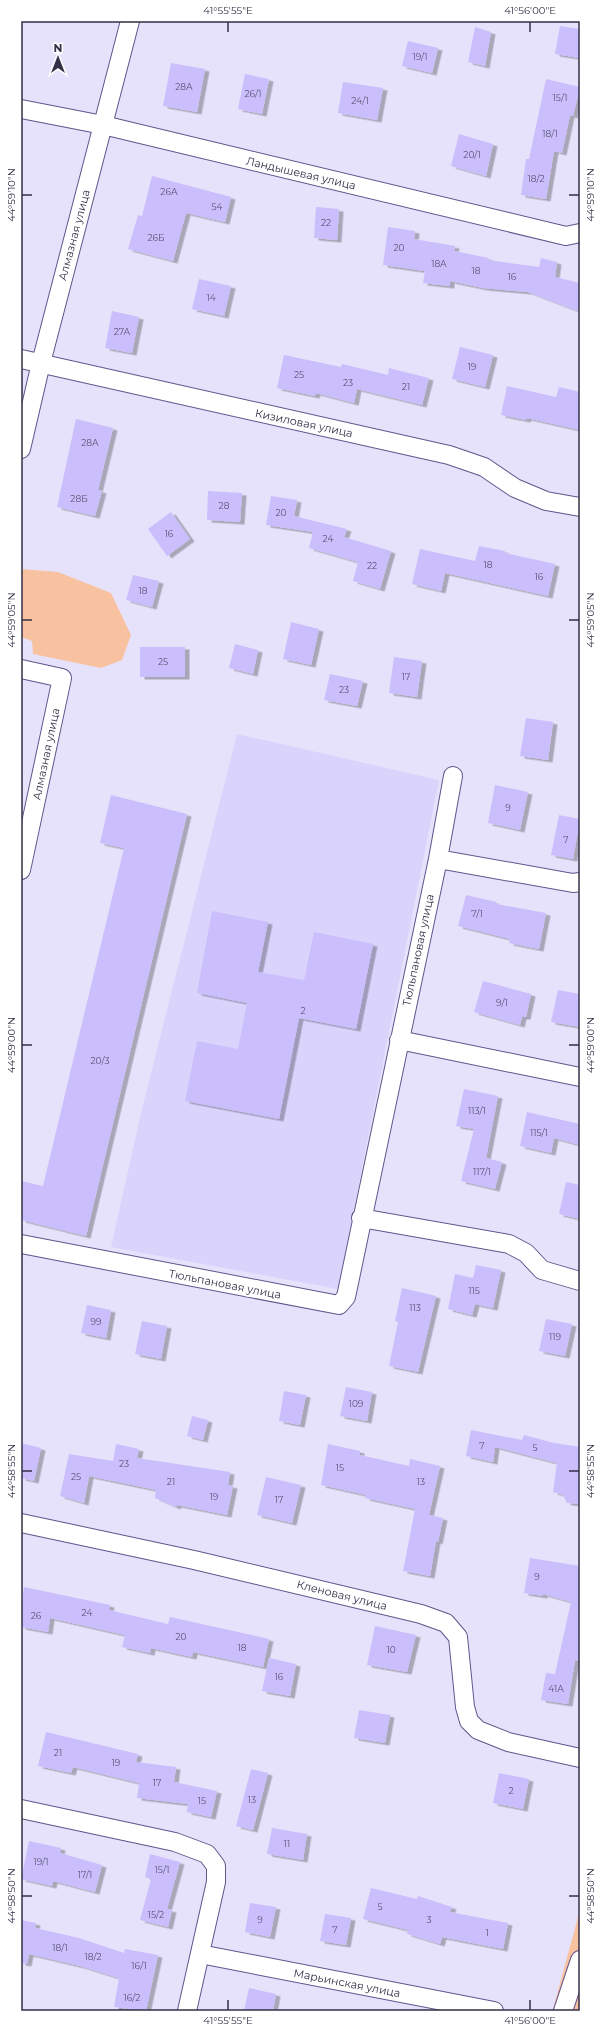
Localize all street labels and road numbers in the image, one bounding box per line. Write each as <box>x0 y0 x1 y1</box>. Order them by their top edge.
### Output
street label: Ландышевая улица <box>245 154 357 192</box>
street label: Алмазная улица <box>55 188 93 282</box>
street label: Кизиловая улица <box>254 406 354 440</box>
street label: Алмазная улица <box>29 707 63 801</box>
street label: Тюльпановая улица <box>399 893 437 1007</box>
street label: Тюльпановая улица <box>168 1266 282 1302</box>
street label: Кленовая улица <box>295 1577 389 1613</box>
street label: Марьинская улица <box>292 1966 402 2000</box>

